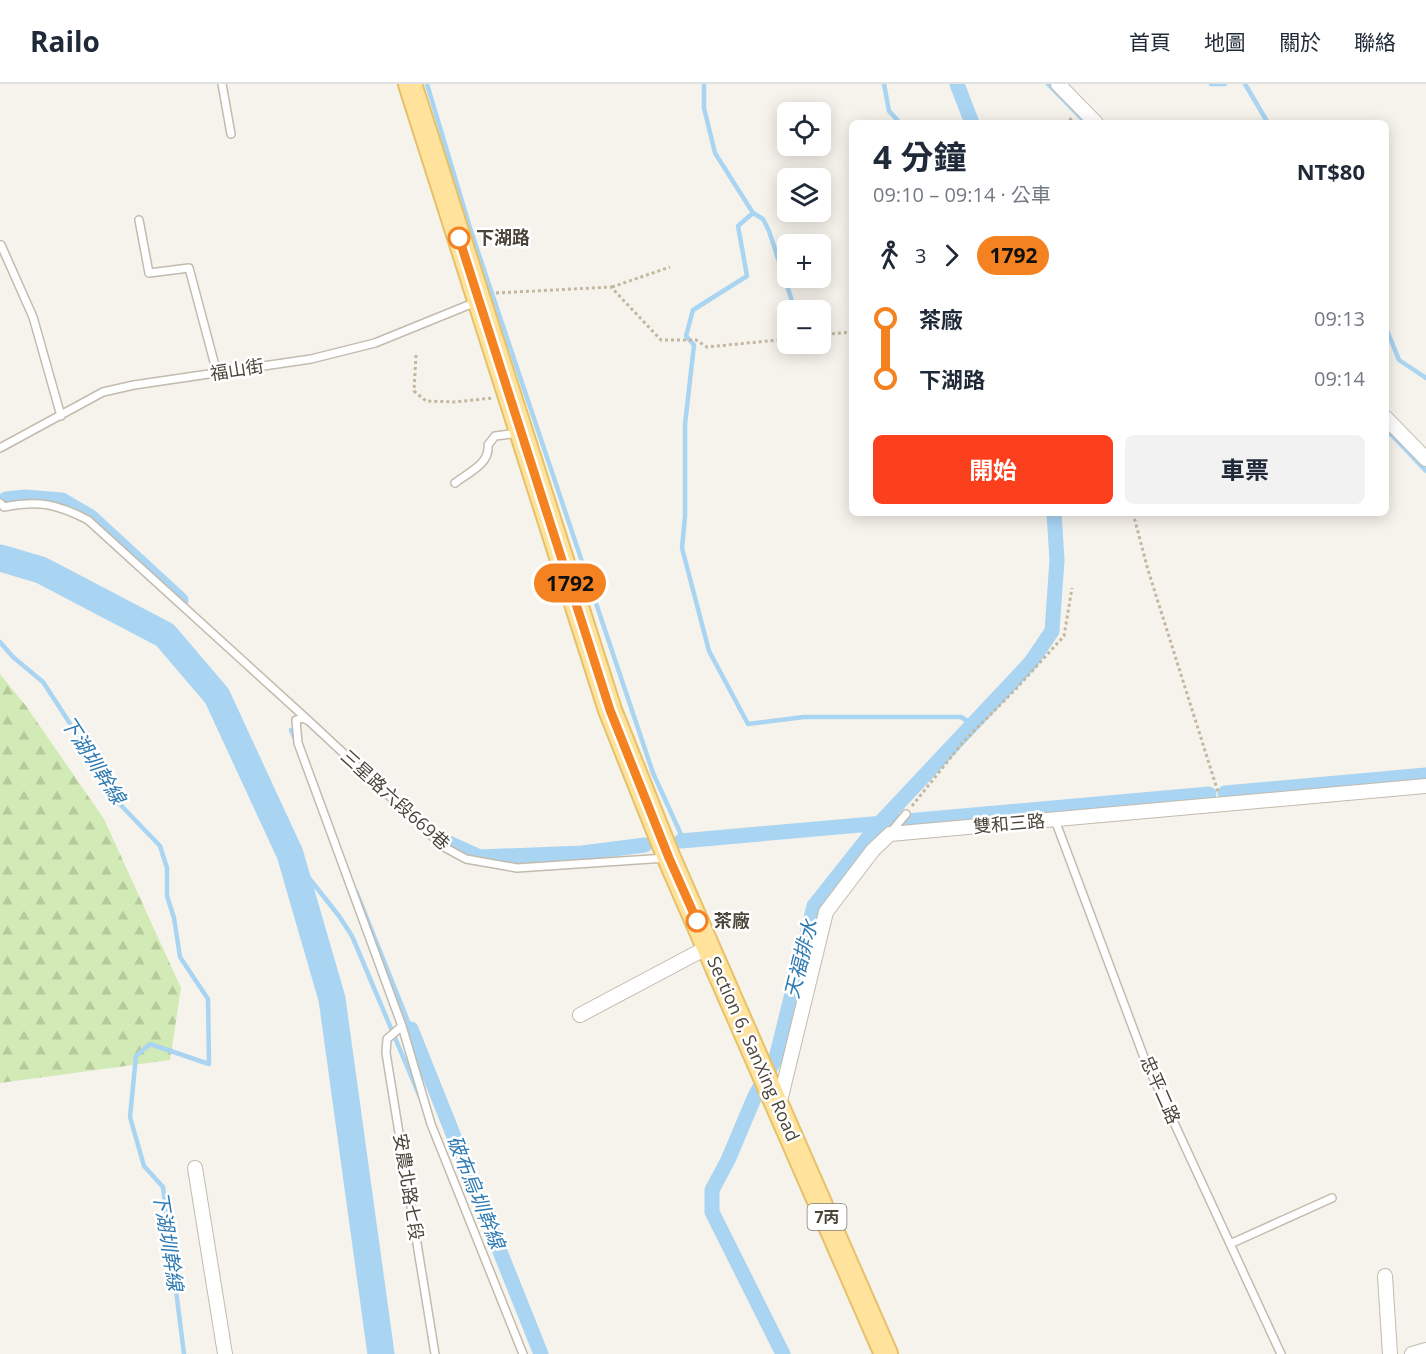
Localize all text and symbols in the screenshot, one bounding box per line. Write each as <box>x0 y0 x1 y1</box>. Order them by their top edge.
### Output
text: Railo <box>30 22 100 60</box>
text: 首頁 <box>1129 28 1171 56</box>
text: 地圖 <box>1204 28 1246 56</box>
text: 關於 <box>1279 28 1321 56</box>
text: 聯絡 <box>1354 28 1396 56</box>
map controls <box>777 102 831 354</box>
button: locate <box>777 102 831 156</box>
text: 4 分鐘 <box>873 134 966 179</box>
text: NT$80 <box>1297 156 1365 186</box>
button: layers <box>777 168 831 222</box>
text: 09:10 – 09:14 · 公車 <box>873 181 1051 208</box>
place label: 下湖路 <box>476 225 530 249</box>
marker: 下湖路 <box>448 227 470 249</box>
button: + <box>777 234 831 288</box>
icon: walk <box>873 239 906 272</box>
icon: forward <box>935 239 968 272</box>
text: 1792 <box>989 241 1037 269</box>
text: 3 <box>915 242 926 269</box>
button: − <box>777 300 831 354</box>
text: 茶廠 <box>919 304 963 334</box>
text: 09:13 <box>1314 305 1365 332</box>
street label: 福山街 <box>208 353 265 385</box>
text: 下湖路 <box>919 364 985 394</box>
text: 09:14 <box>1314 365 1365 392</box>
button: 開始 <box>873 435 1113 504</box>
button: 車票 <box>1125 435 1365 504</box>
line badge: 1792 <box>528 564 612 602</box>
text: 1792 <box>546 569 594 597</box>
water label: 下湖圳幹線 <box>55 710 133 811</box>
street label: 三星路六段669巷 <box>336 744 455 855</box>
street label: 雙和三路 <box>972 808 1046 838</box>
place label: 茶廠 <box>714 908 750 932</box>
marker: 茶廠 <box>686 910 708 932</box>
water label: 天福排水 <box>778 916 824 1001</box>
street label: Section 6, SanXing Road <box>702 952 806 1145</box>
street label: 忠平二路 <box>1135 1052 1187 1127</box>
water label: 破布烏圳幹線 <box>441 1131 512 1254</box>
street label: 安農北路七段 <box>389 1132 429 1242</box>
water label: 下湖圳幹線 <box>147 1189 190 1294</box>
road number: 7丙 <box>808 1204 846 1230</box>

